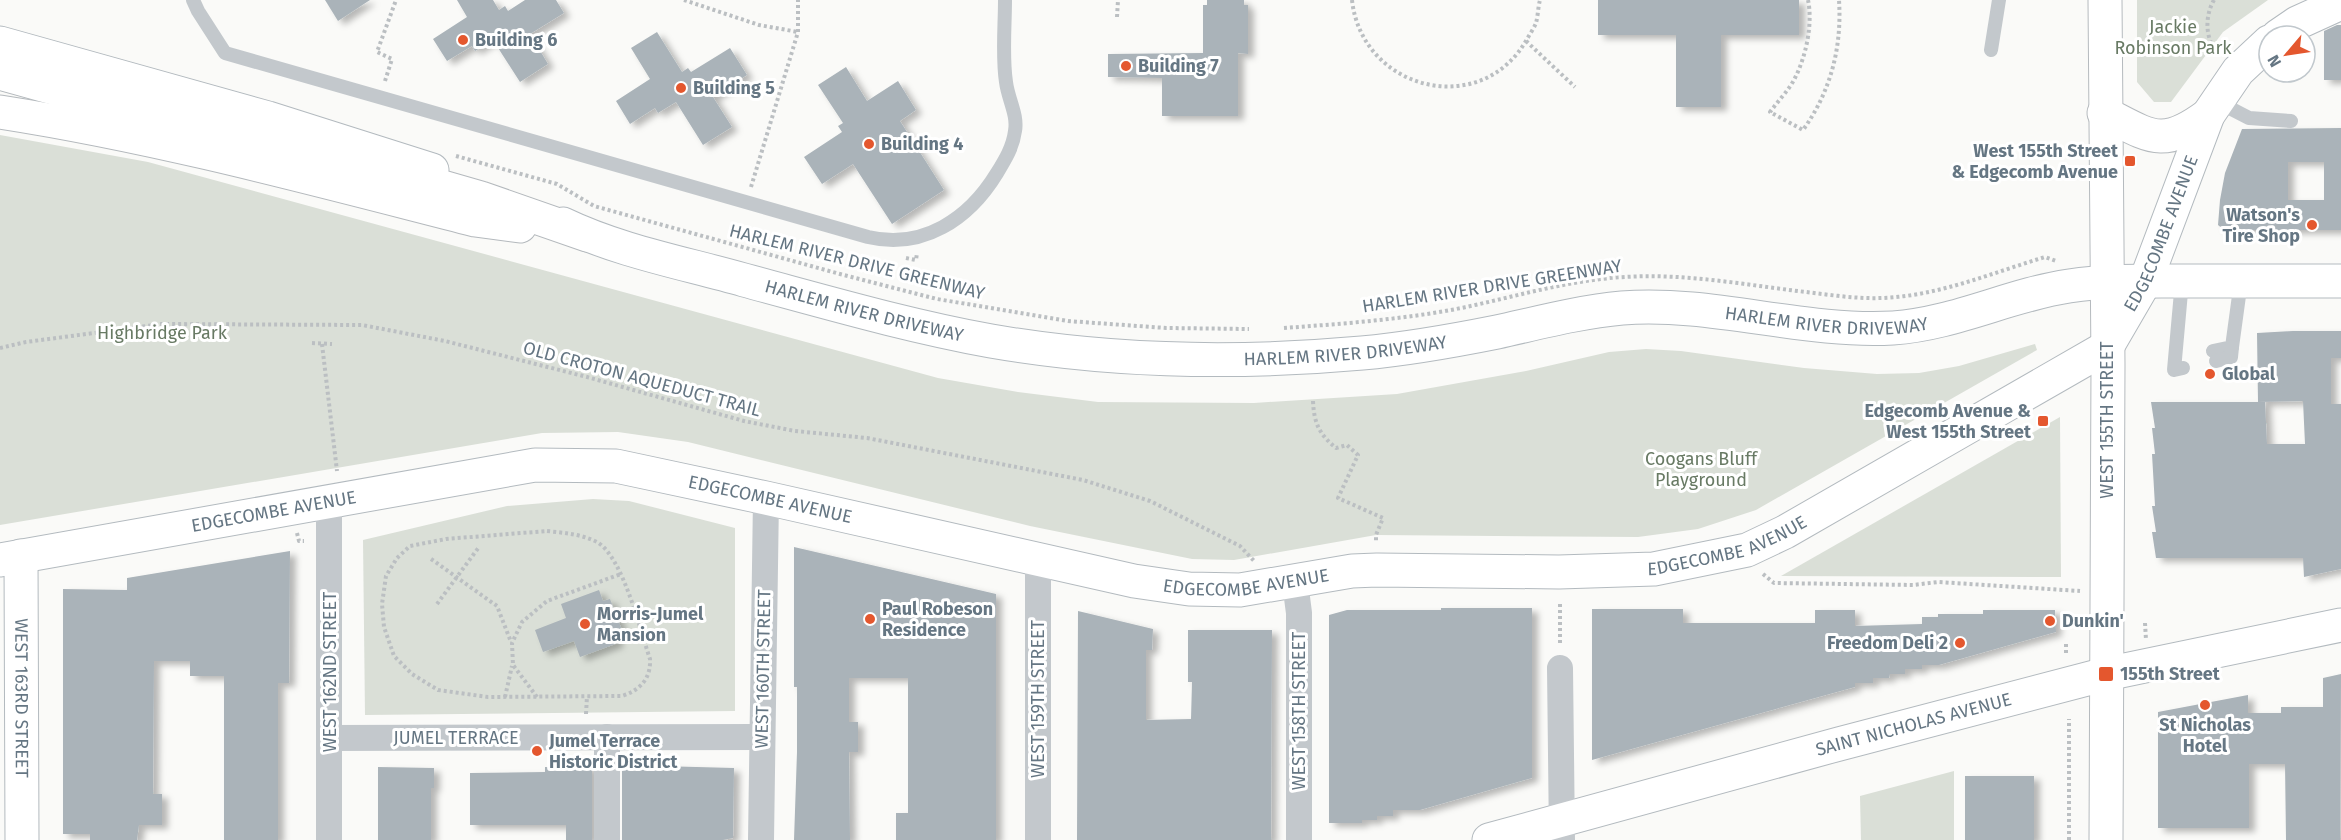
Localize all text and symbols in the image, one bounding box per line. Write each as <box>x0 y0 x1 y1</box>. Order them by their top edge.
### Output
park label: Jackie Robinson Park <box>2114 16 2232 59</box>
north arrow <box>2257 24 2317 84</box>
place label: Building 6 <box>475 29 557 51</box>
marker: Building 6 <box>456 33 470 47</box>
text: N <box>2263 52 2285 70</box>
place label: Building 7 <box>1138 55 1219 77</box>
marker: Building 7 <box>1119 59 1133 73</box>
place label: Building 5 <box>693 77 775 99</box>
marker: Building 5 <box>674 81 688 95</box>
place label: Building 4 <box>881 133 963 155</box>
marker: Building 4 <box>862 137 876 151</box>
place label: West 155th Street & Edgecomb Avenue <box>1951 140 2119 183</box>
street label: EDGECOMBE AVENUE <box>2119 152 2203 315</box>
marker: West 155th Street & Edgecomb Avenue <box>2123 154 2137 168</box>
place label: Watson's Tire Shop <box>2222 204 2300 247</box>
marker: Watson's Tire Shop <box>2305 218 2319 232</box>
street label: HARLEM RIVER DRIVE GREENWAY <box>727 220 987 304</box>
street label: HARLEM RIVER DRIVE GREENWAY <box>1361 255 1623 317</box>
street label: HARLEM RIVER DRIVEWAY <box>763 275 966 346</box>
street label: HARLEM RIVER DRIVEWAY <box>1724 302 1930 340</box>
park label: Highbridge Park <box>97 322 228 344</box>
street label: HARLEM RIVER DRIVEWAY <box>1243 331 1449 370</box>
street label: OLD CROTON AQUEDUCT TRAIL <box>521 337 763 421</box>
street label: WEST 155TH STREET <box>2096 341 2118 499</box>
place label: Global <box>2222 363 2276 385</box>
marker: Global <box>2203 367 2217 381</box>
place label: Edgecomb Avenue & West 155th Street <box>1864 400 2032 443</box>
marker: Edgecomb Avenue & West 155th Street <box>2036 414 2050 428</box>
park label: Coogans Bluff Playground <box>1645 448 1759 491</box>
street label: EDGECOMBE AVENUE <box>686 471 854 528</box>
street label: EDGECOMBE AVENUE <box>190 486 358 537</box>
street label: EDGECOMBE AVENUE <box>1647 511 1811 580</box>
street label: EDGECOMBE AVENUE <box>1162 564 1331 601</box>
street label: WEST 160TH STREET <box>751 589 775 749</box>
street label: WEST 162ND STREET <box>319 591 341 752</box>
place label: Paul Robeson Residence <box>882 598 993 641</box>
place label: Morris-Jumel Mansion <box>597 603 704 646</box>
place label: Dunkin' <box>2062 610 2124 632</box>
marker: Paul Robeson Residence <box>863 612 877 626</box>
marker: Dunkin' <box>2043 614 2057 628</box>
marker: Morris-Jumel Mansion <box>578 617 592 631</box>
street label: WEST 163RD STREET <box>10 618 33 778</box>
street label: WEST 159TH STREET <box>1027 619 1049 778</box>
street label: WEST 158TH STREET <box>1288 631 1310 790</box>
place label: Freedom Deli 2 <box>1827 632 1948 654</box>
marker: Freedom Deli 2 <box>1953 636 1967 650</box>
place label: 155th Street <box>2120 663 2221 685</box>
marker: 155th Street <box>2097 665 2115 683</box>
street label: SAINT NICHOLAS AVENUE <box>1813 688 2014 761</box>
marker: St Nicholas Hotel <box>2198 698 2212 712</box>
place label: St Nicholas Hotel <box>2159 714 2251 757</box>
street label: JUMEL TERRACE <box>393 727 519 749</box>
place label: Jumel Terrace Historic District <box>548 730 678 773</box>
marker: Jumel Terrace Historic District <box>530 744 544 758</box>

